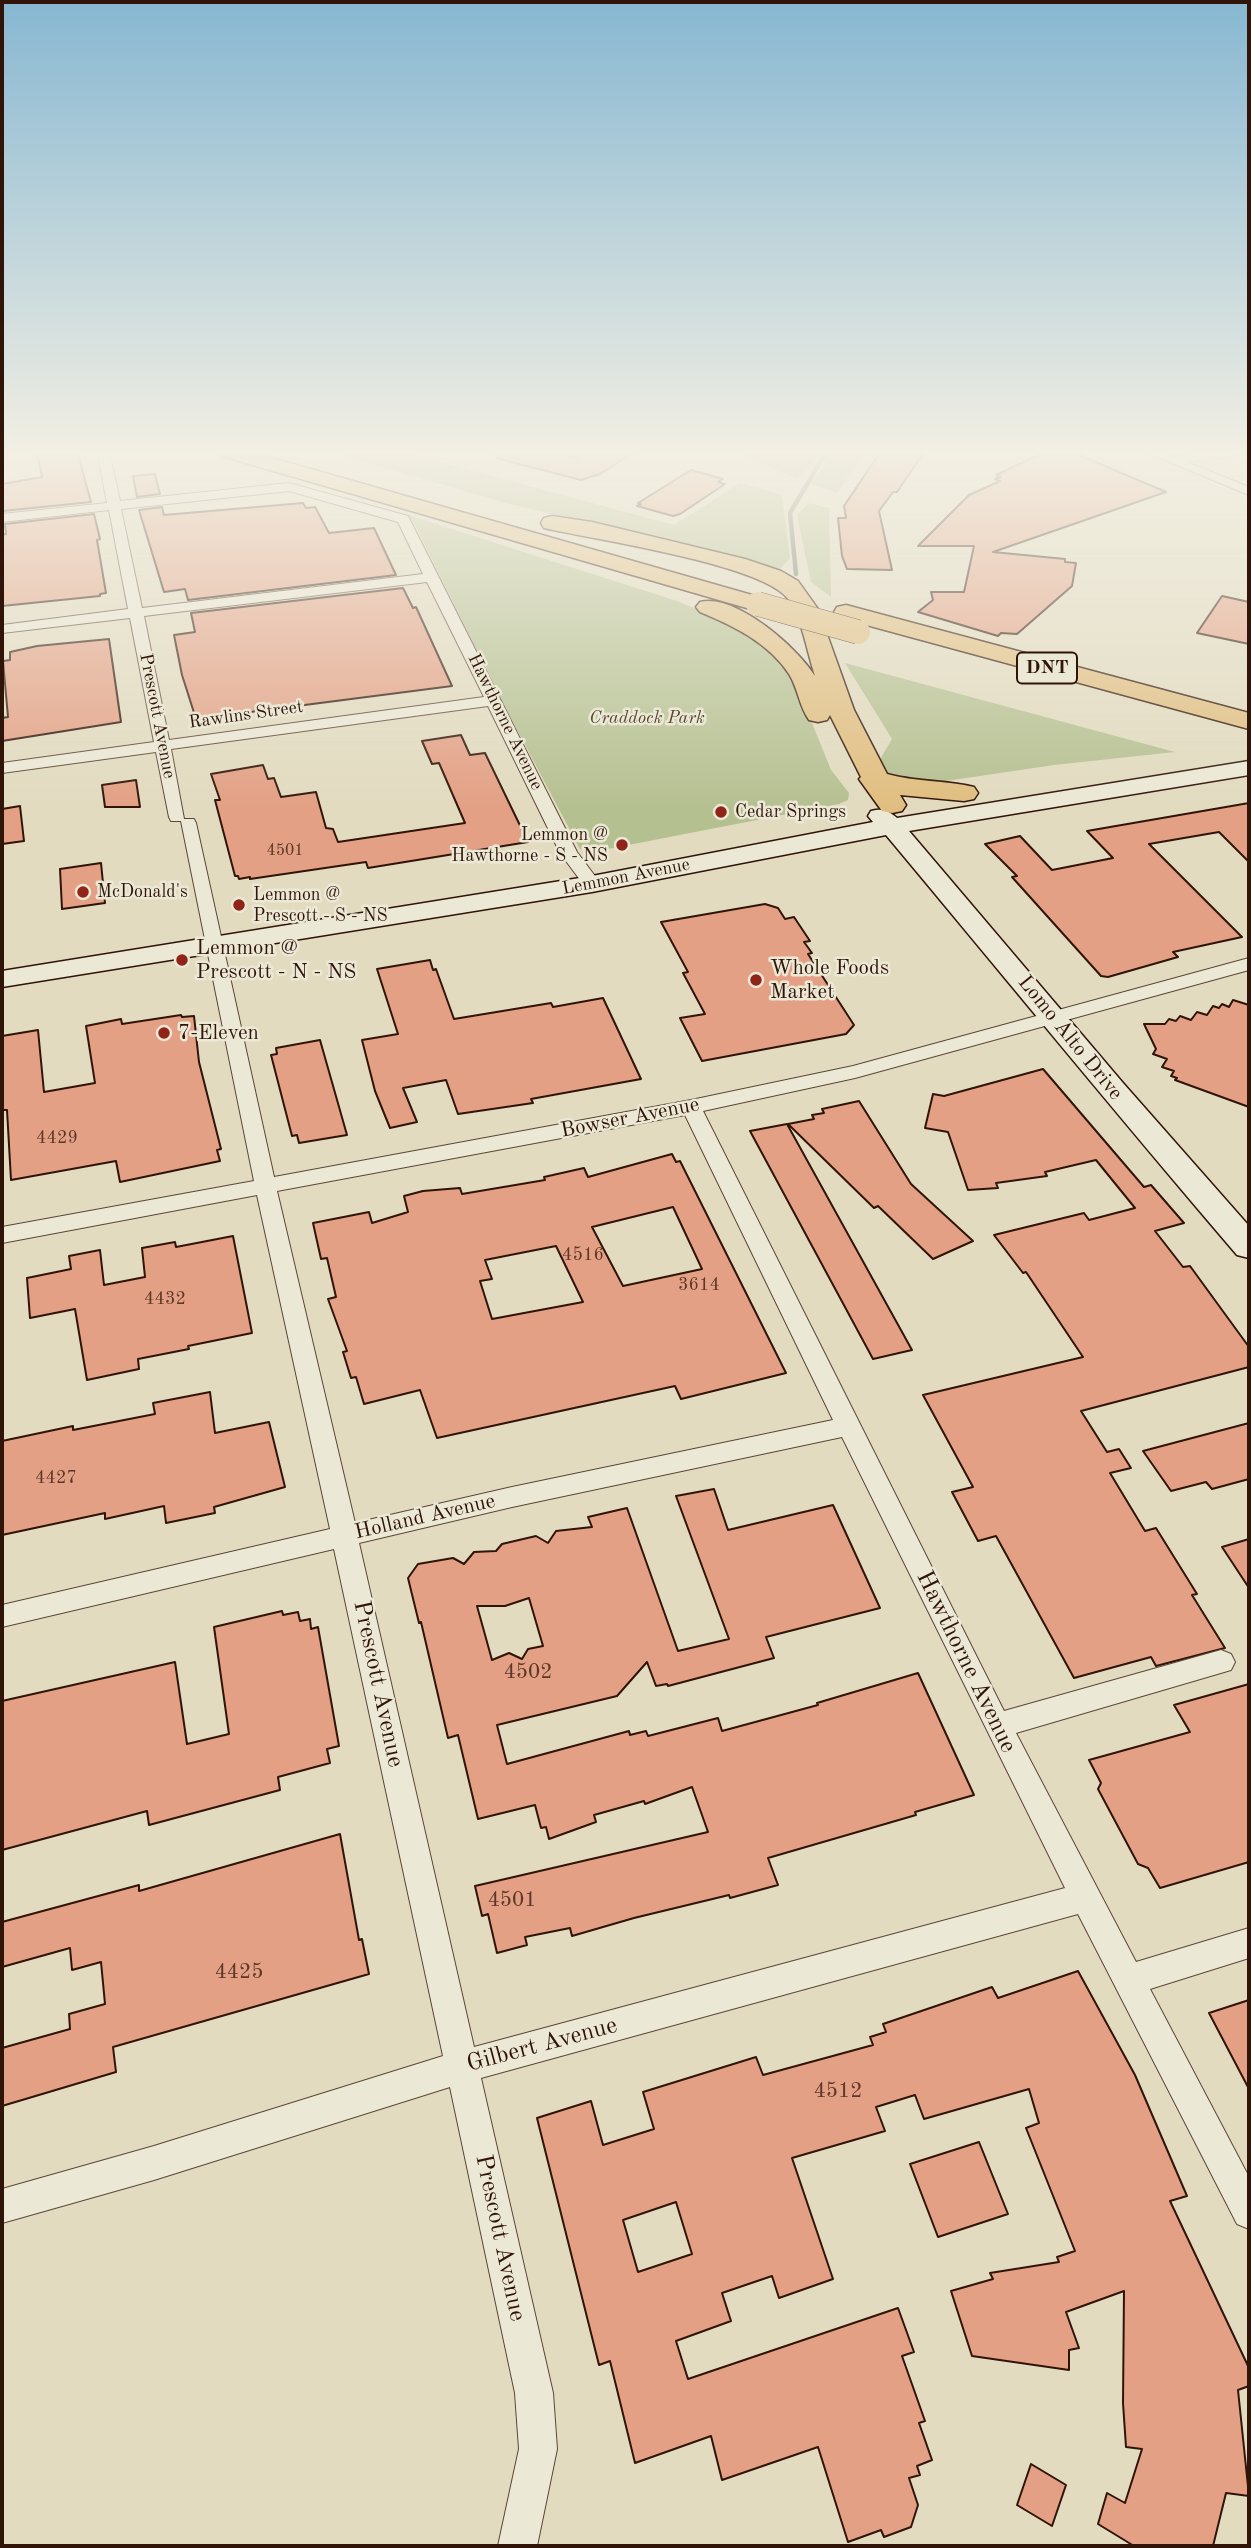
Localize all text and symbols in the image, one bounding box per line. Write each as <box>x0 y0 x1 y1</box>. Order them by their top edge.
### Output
street label: Hawthorne Avenue <box>463 650 547 794</box>
street label: Prescott Avenue <box>134 651 180 781</box>
road number: DNT <box>1017 652 1077 684</box>
street label: Rawlins Street <box>187 696 305 734</box>
park label: Craddock Park <box>589 707 705 729</box>
place label: Cedar Springs <box>735 801 846 823</box>
marker: Cedar Springs <box>713 804 729 820</box>
place label: Lemmon @ Hawthorne - S - NS <box>451 824 608 866</box>
marker: Lemmon @ Hawthorne - S - NS <box>614 837 630 853</box>
house number: 4501 <box>266 841 304 861</box>
street label: Lemmon Avenue <box>560 854 692 900</box>
place label: McDonald's <box>97 881 188 903</box>
marker: McDonald's <box>75 884 91 900</box>
place label: Lemmon @ Prescott - S - NS <box>253 884 388 926</box>
marker: Lemmon @ Prescott - S - NS <box>231 897 247 913</box>
place label: Lemmon @ Prescott - N - NS <box>196 935 356 985</box>
marker: Lemmon @ Prescott - N - NS <box>174 952 190 968</box>
place label: Whole Foods Market <box>770 955 889 1005</box>
street label: Lomo Alto Drive <box>1012 971 1128 1105</box>
marker: Whole Foods Market <box>748 972 764 988</box>
place label: 7-Eleven <box>178 1020 259 1046</box>
marker: 7-Eleven <box>156 1025 172 1041</box>
street label: Bowser Avenue <box>558 1092 702 1144</box>
house number: 4429 <box>36 1127 78 1149</box>
house number: 4516 <box>562 1244 604 1266</box>
house number: 3614 <box>678 1274 720 1296</box>
house number: 4432 <box>144 1288 186 1310</box>
house number: 4427 <box>35 1467 77 1489</box>
street label: Holland Avenue <box>352 1489 498 1545</box>
street label: Hawthorne Avenue <box>909 1566 1023 1758</box>
street label: Prescott Avenue <box>346 1598 410 1770</box>
house number: 4502 <box>504 1659 552 1685</box>
house number: 4501 <box>488 1887 536 1913</box>
house number: 4425 <box>215 1959 263 1985</box>
street label: Gilbert Avenue <box>464 2011 620 2079</box>
house number: 4512 <box>814 2078 862 2104</box>
street label: Prescott Avenue <box>468 2152 532 2324</box>

